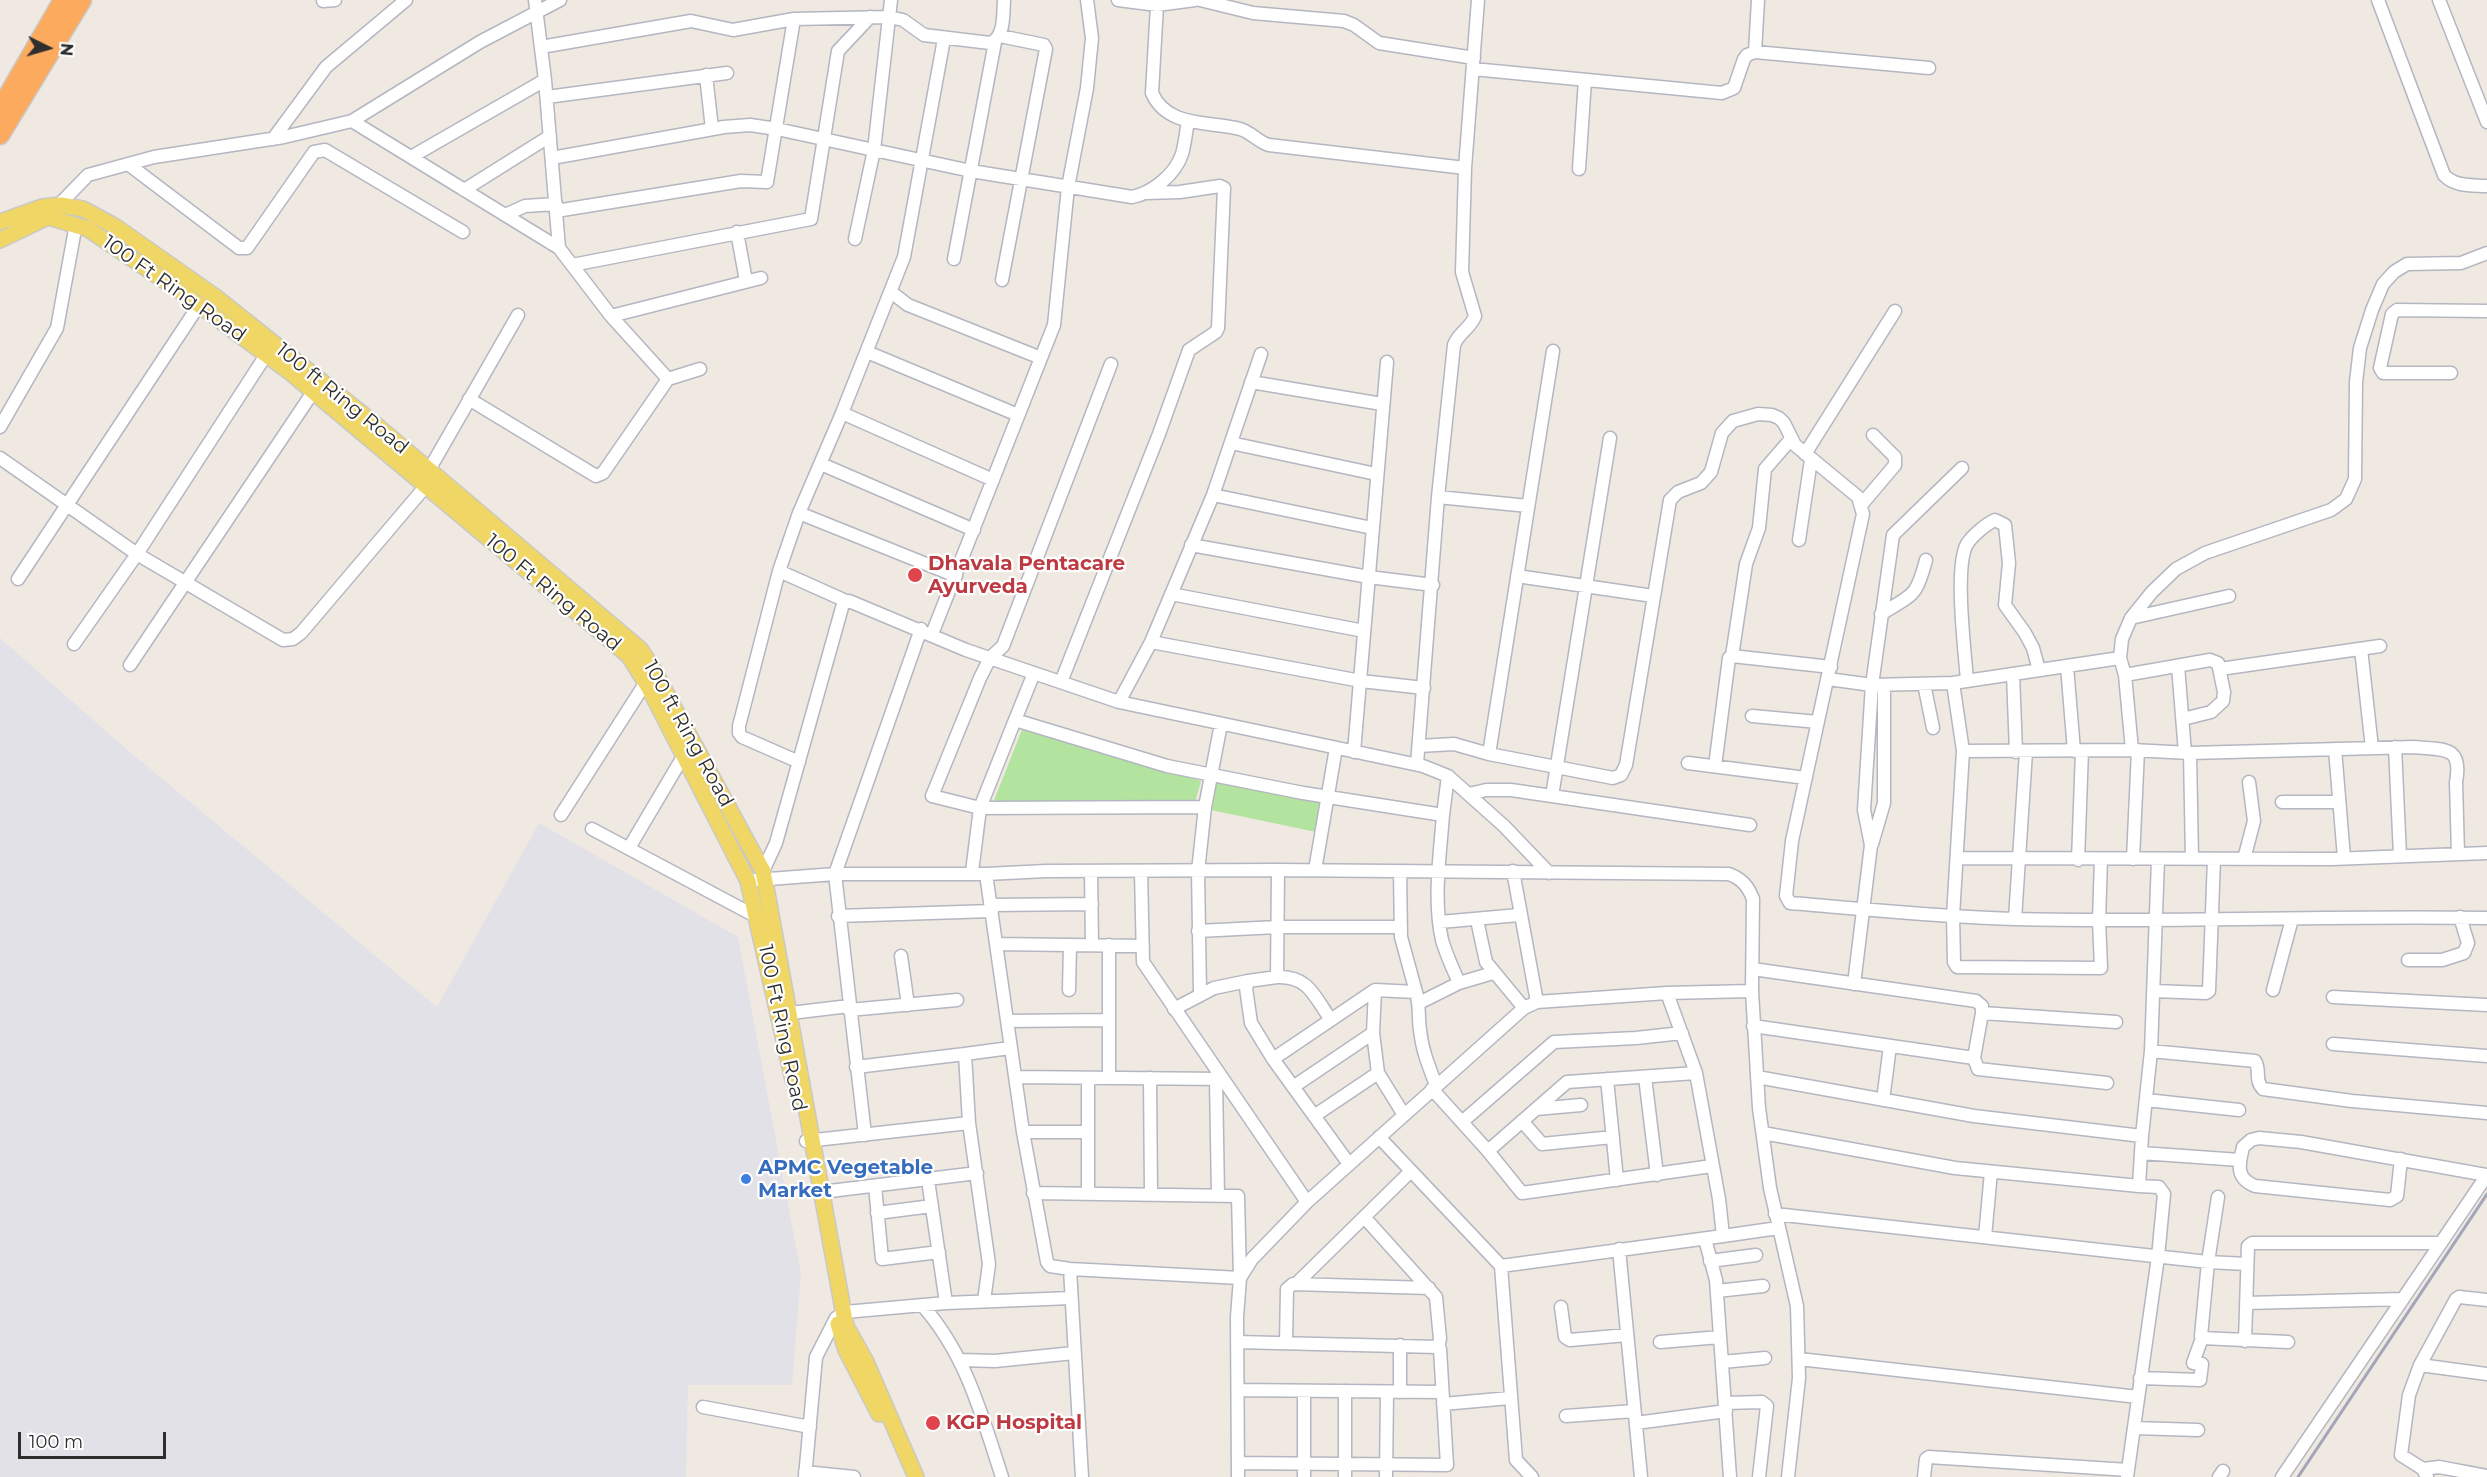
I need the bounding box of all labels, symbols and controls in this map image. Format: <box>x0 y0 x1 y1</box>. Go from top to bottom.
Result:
north arrow <box>18 18 78 78</box>
text: N <box>56 42 76 57</box>
street label: 100 Ft Ring Road <box>98 231 250 347</box>
street label: 100 ft Ring Road <box>271 338 413 460</box>
street label: 100 Ft Ring Road <box>480 529 626 657</box>
place label: Dhavala Pentacare Ayurveda <box>928 552 1125 599</box>
marker: Dhavala Pentacare Ayurveda <box>906 566 924 584</box>
street label: 100 ft Ring Road <box>638 657 738 811</box>
street label: 100 Ft Ring Road <box>753 943 811 1113</box>
place label: APMC Vegetable Market <box>758 1156 933 1203</box>
marker: APMC Vegetable Market <box>739 1172 753 1186</box>
place label: KGP Hospital <box>946 1411 1082 1435</box>
marker: KGP Hospital <box>924 1414 942 1432</box>
scale bar <box>21 1420 170 1458</box>
text: 100 m <box>29 1431 83 1453</box>

